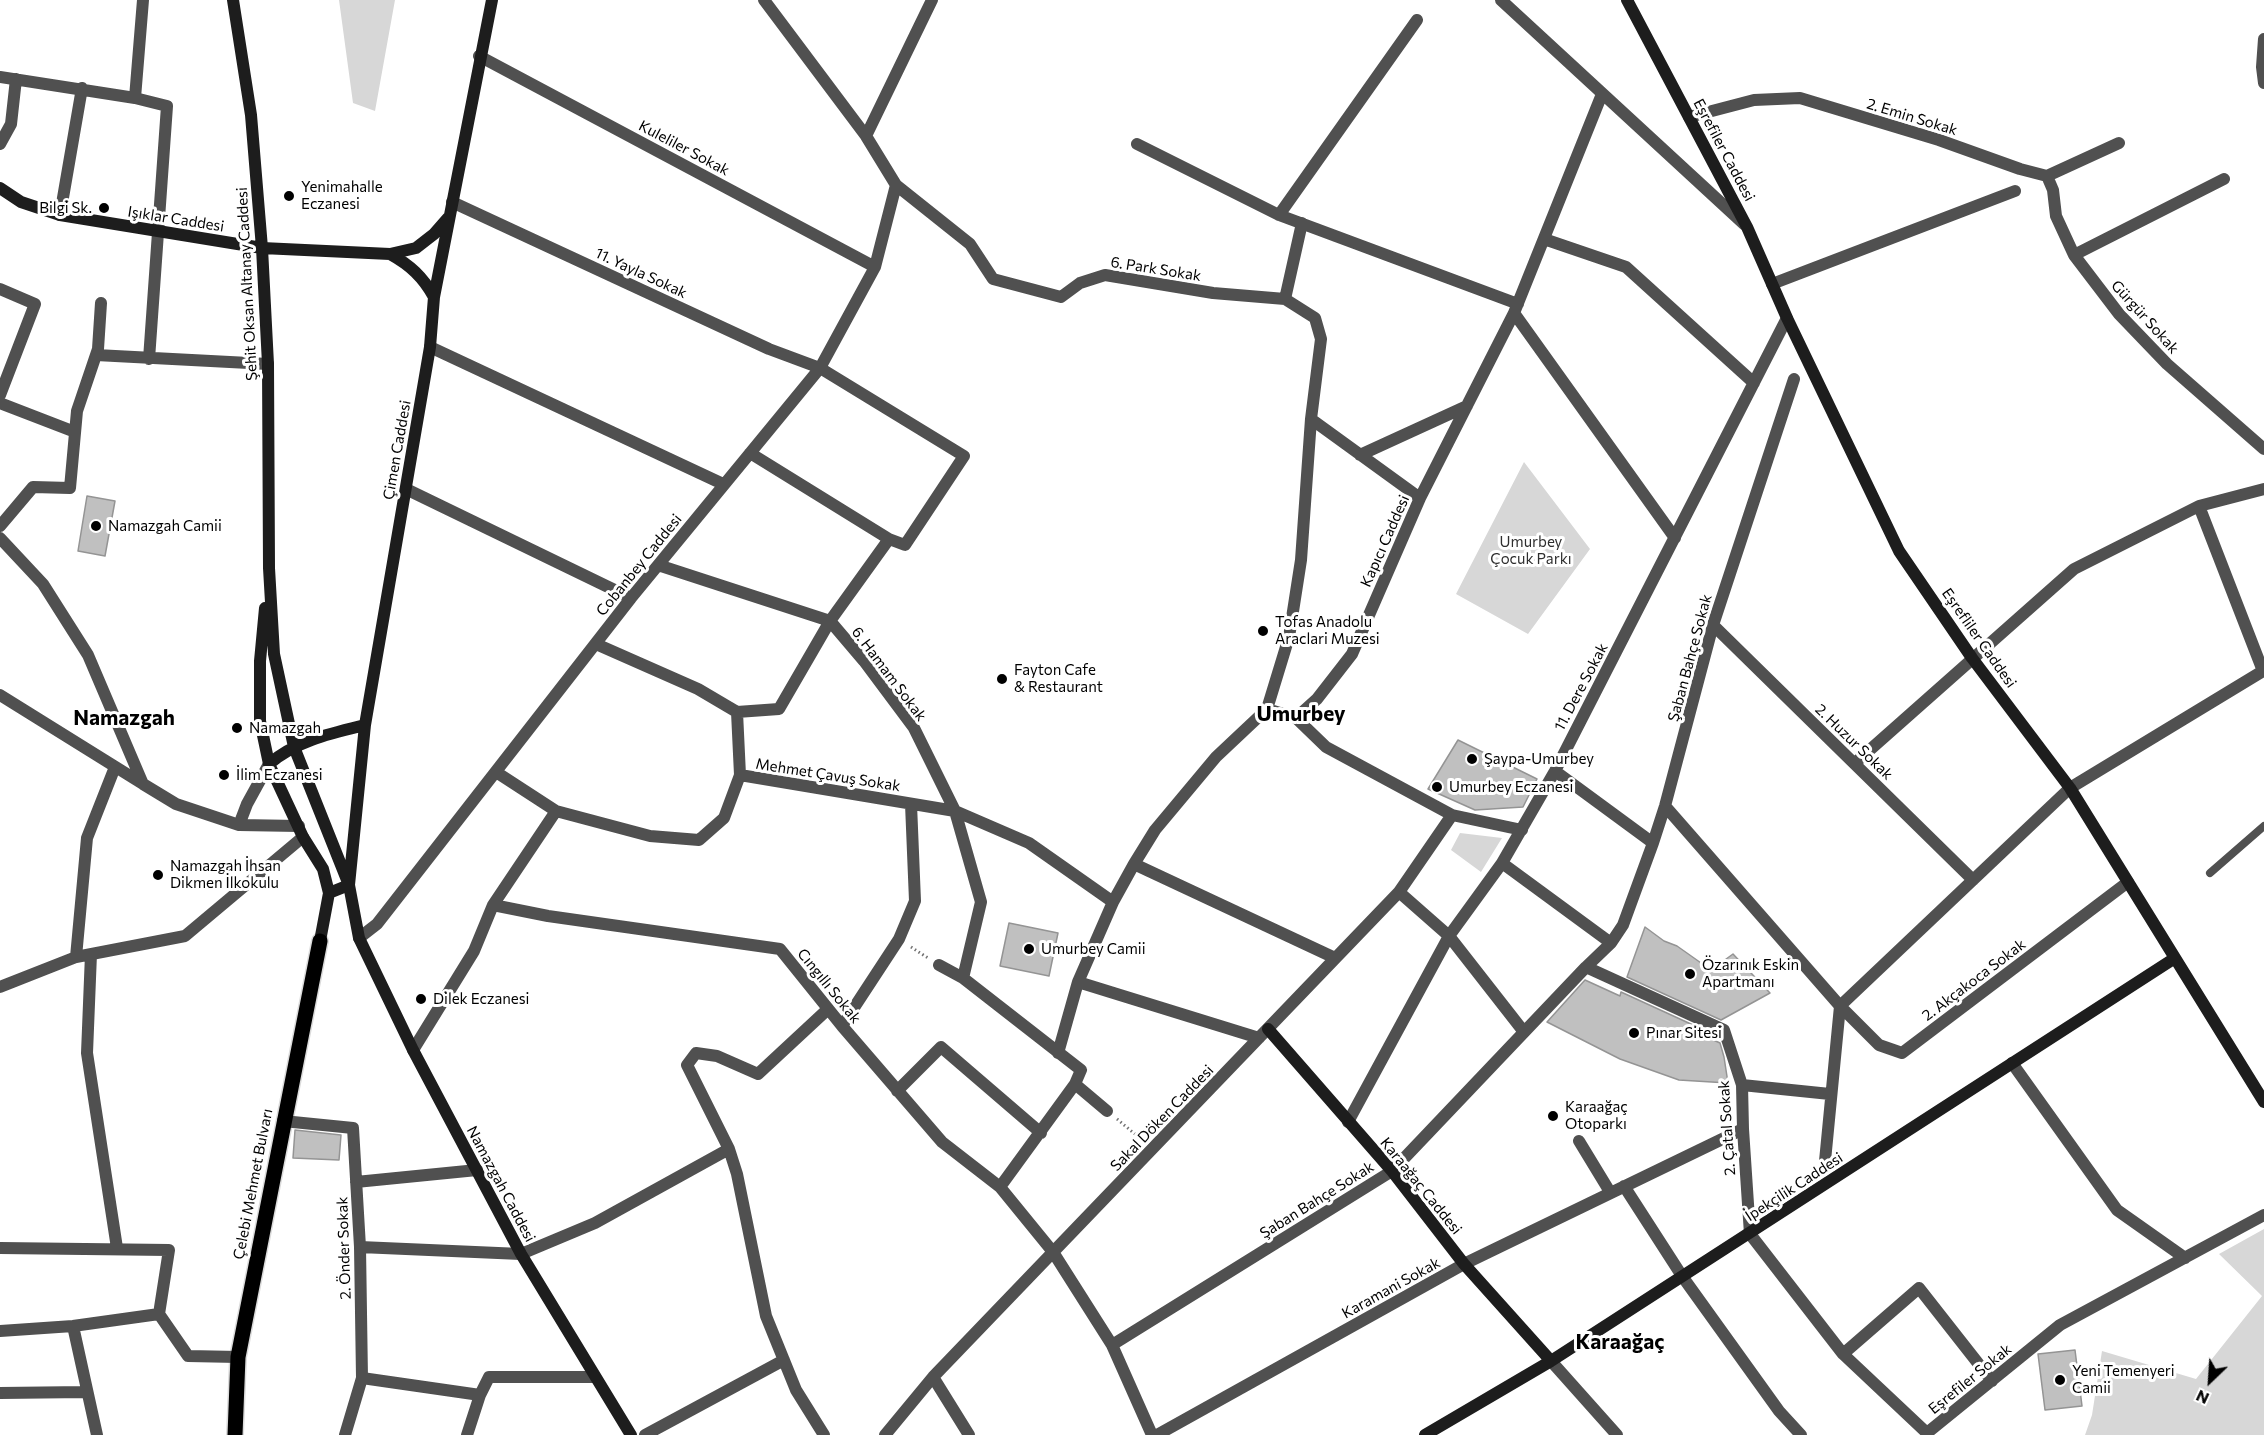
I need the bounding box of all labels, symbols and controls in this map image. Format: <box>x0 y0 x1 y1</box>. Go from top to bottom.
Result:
street label: 2. Emin Sokak <box>1864 95 1960 139</box>
street label: Eşrefiler Caddesi <box>1689 96 1759 204</box>
street label: Kuleliler Sokak <box>636 117 732 179</box>
place label: Yenimahalle Eczanesi <box>301 178 383 213</box>
street label: Şehit Oksan Altanay Caddesi <box>233 187 261 381</box>
marker: Yenimahalle Eczanesi <box>282 189 296 203</box>
place label: Bilgi Sk. <box>39 199 92 217</box>
marker: Bilgi Sk. <box>97 201 111 215</box>
street label: Işıklar Caddesi <box>126 202 226 236</box>
street label: 11. Yayla Sokak <box>592 244 690 302</box>
street label: 6. Park Sokak <box>1109 253 1203 285</box>
street label: Gürgür Sokak <box>2107 277 2183 357</box>
street label: Çimen Caddesi <box>379 399 415 501</box>
street label: Kapıcı Caddesi <box>1357 492 1413 590</box>
street label: Cobanbey Caddesi <box>592 510 686 620</box>
place label: Namazgah Camii <box>108 517 222 535</box>
marker: Namazgah Camii <box>89 519 103 533</box>
park label: Umurbey Çocuk Parkı <box>1490 533 1572 568</box>
street label: Eşrefliler Caddesi <box>1938 585 2020 691</box>
street label: Şaban Bahçe Sokak <box>1664 592 1716 724</box>
place label: Tofas Anadolu Araclari Muzesi <box>1275 613 1380 648</box>
street label: 6. Hamam Sokak <box>848 623 930 725</box>
marker: Tofas Anadolu Araclari Muzesi <box>1256 624 1270 638</box>
street label: 11. Dere Sokak <box>1550 640 1612 734</box>
place label: Fayton Cafe & Restaurant <box>1014 661 1103 696</box>
marker: Fayton Cafe & Restaurant <box>995 672 1009 686</box>
street label: 2. Huzur Sokak <box>1811 700 1897 784</box>
district label: Umurbey <box>1257 701 1345 727</box>
district label: Namazgah <box>73 705 175 731</box>
place label: Namazgah <box>249 719 321 737</box>
marker: Namazgah <box>230 721 244 735</box>
place label: Şaypa-Umurbey <box>1484 750 1594 768</box>
marker: Şaypa-Umurbey <box>1465 752 1479 766</box>
street label: Mehmet Çavuş Sokak <box>754 755 902 795</box>
place label: İlim Eczanesi <box>236 766 323 784</box>
marker: İlim Eczanesi <box>217 768 231 782</box>
place label: Umurbey Eczanesi <box>1449 778 1573 796</box>
marker: Umurbey Eczanesi <box>1430 780 1444 794</box>
place label: Namazgah İhsan Dikmen İlkokulu <box>170 857 281 892</box>
marker: Namazgah İhsan Dikmen İlkokulu <box>151 868 165 882</box>
street label: 2. Akçakoca Sokak <box>1919 935 2029 1025</box>
place label: Umurbey Camii <box>1041 940 1146 958</box>
marker: Umurbey Camii <box>1022 942 1036 956</box>
street label: Cıngıllı Sokak <box>793 945 865 1027</box>
place label: Özarınık Eskin Apartmanı <box>1702 956 1799 991</box>
marker: Özarınık Eskin Apartmanı <box>1683 967 1697 981</box>
place label: Dilek Eczanesi <box>433 990 529 1008</box>
marker: Dilek Eczanesi <box>414 992 428 1006</box>
place label: Pınar Sitesi <box>1646 1024 1722 1042</box>
marker: Pınar Sitesi <box>1627 1026 1641 1040</box>
street label: Sakal Döken Caddesi <box>1107 1061 1217 1175</box>
street label: 2. Çatal Sokak <box>1715 1080 1739 1176</box>
place label: Karaağaç Otoparkı <box>1565 1098 1628 1133</box>
street label: Çelebi Mehmet Bulvarı <box>230 1107 276 1261</box>
marker: Karaağaç Otoparkı <box>1546 1109 1560 1123</box>
street label: Namazgah Caddesi <box>463 1123 539 1245</box>
street label: Karaağaç Caddesi <box>1376 1134 1466 1238</box>
street label: İpekçilik Caddesi <box>1742 1149 1846 1225</box>
street label: Şaban Bahçe Sokak <box>1257 1158 1377 1242</box>
street label: 2. Önder Sokak <box>333 1196 355 1300</box>
street label: Karamani Sokak <box>1339 1254 1443 1322</box>
district label: Karaağaç <box>1575 1329 1665 1355</box>
street label: Eşrefiler Sokak <box>1925 1340 2015 1418</box>
north arrow <box>2180 1351 2240 1411</box>
place label: Yeni Temenyeri Camii <box>2072 1362 2175 1397</box>
marker: Yeni Temenyeri Camii <box>2053 1373 2067 1387</box>
text: N <box>2193 1387 2212 1409</box>

